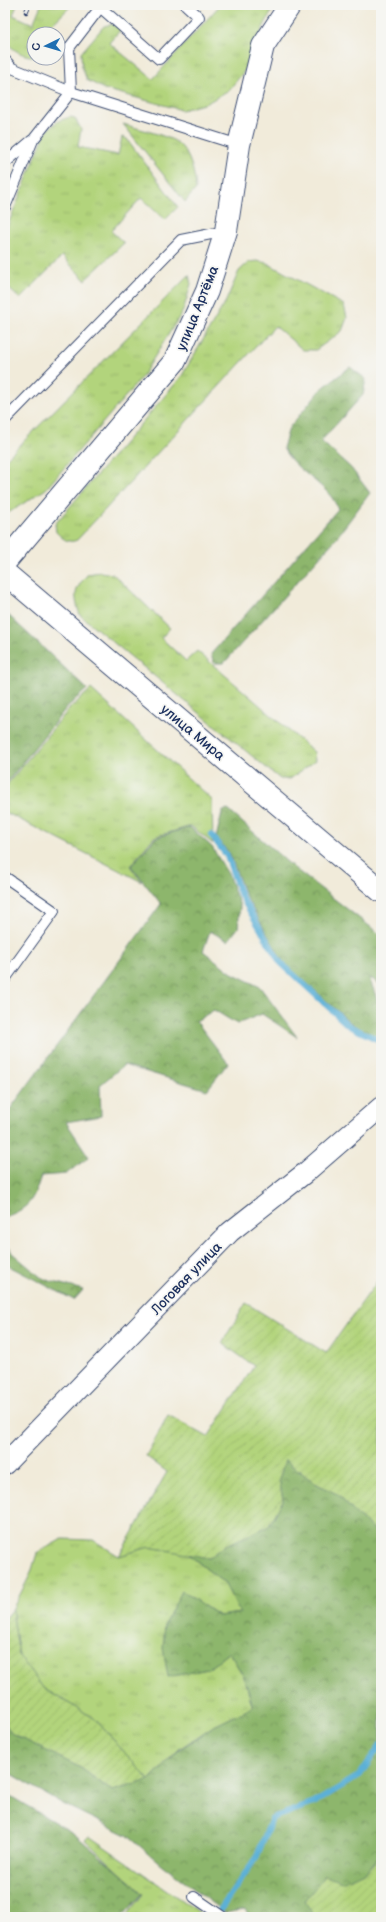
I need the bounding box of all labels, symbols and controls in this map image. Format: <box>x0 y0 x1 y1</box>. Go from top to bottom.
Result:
north arrow <box>26 26 66 66</box>
text: С <box>30 42 43 51</box>
street label: улица Артёма <box>173 263 222 353</box>
street label: улица Мира <box>157 701 229 764</box>
street label: Логовая улица <box>147 1238 226 1319</box>

